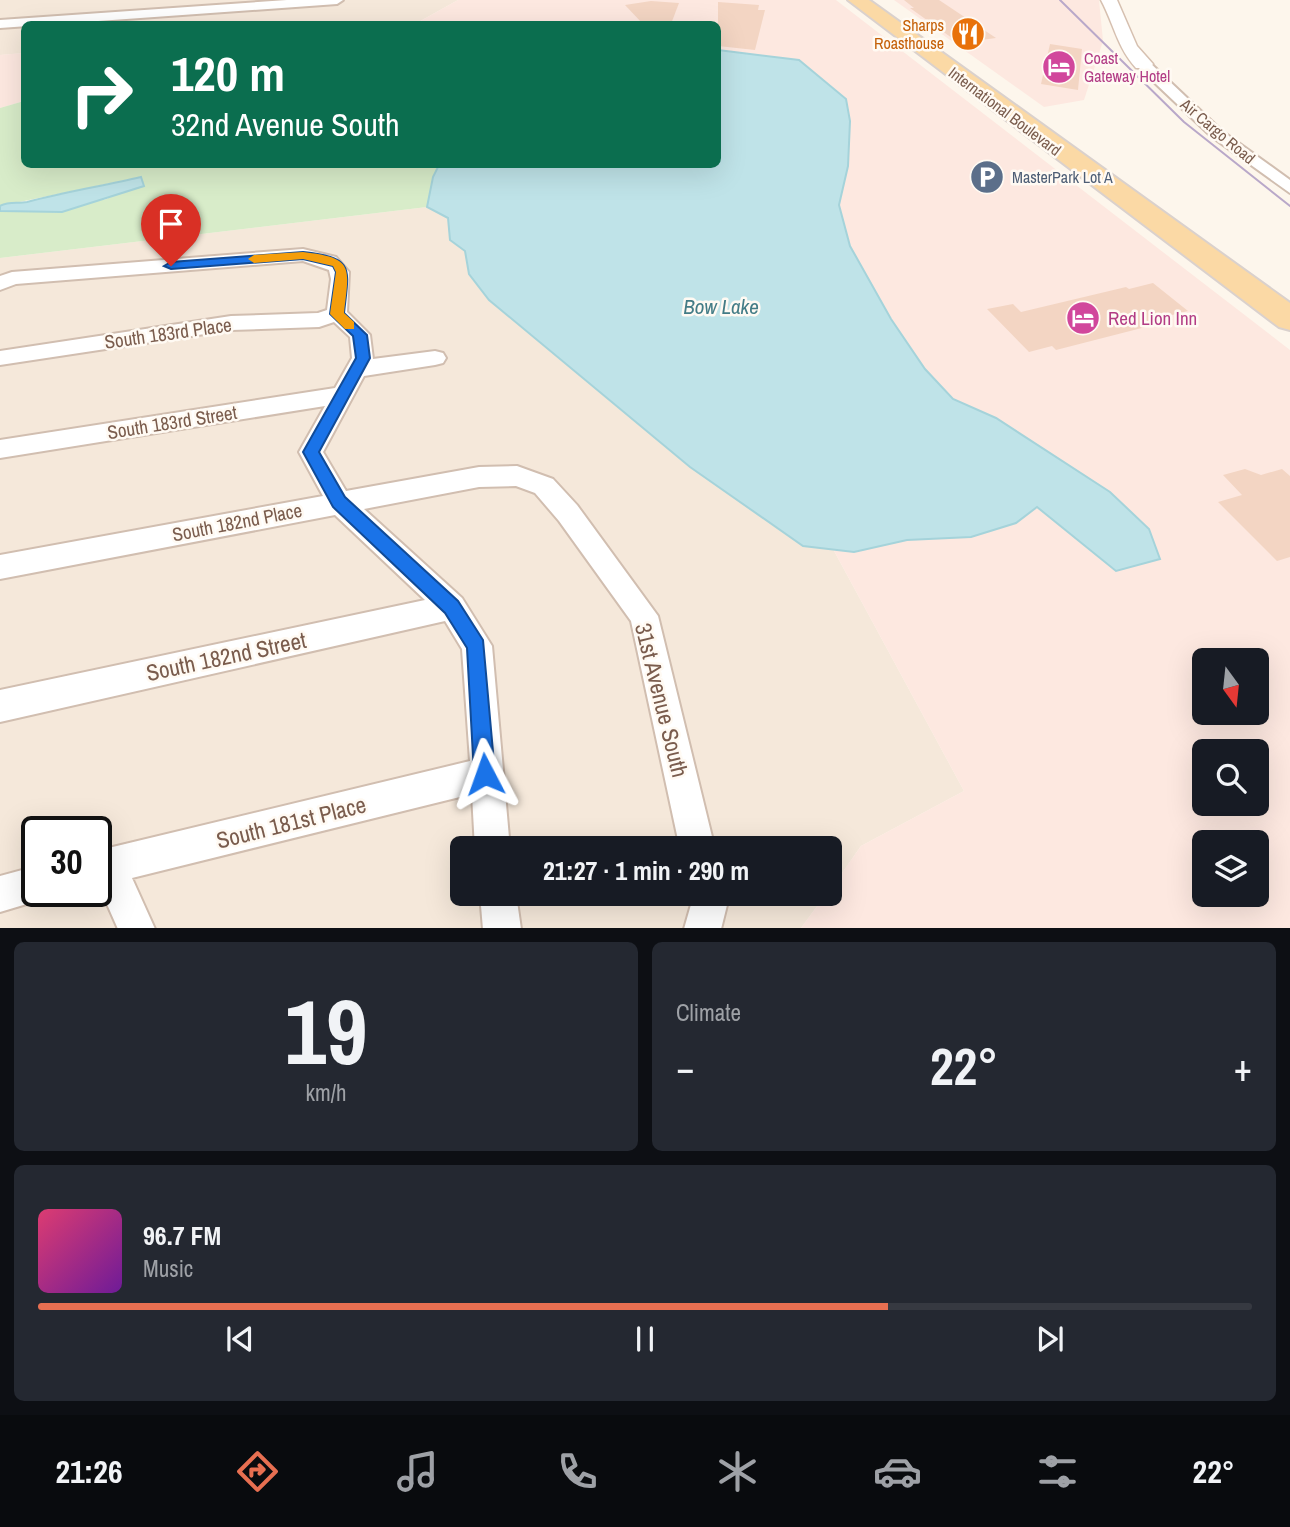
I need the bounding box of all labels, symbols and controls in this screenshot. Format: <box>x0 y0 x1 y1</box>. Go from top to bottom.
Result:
place label: Sharps Roasthouse <box>874 14 944 54</box>
restaurant icon: Sharps Roasthouse <box>949 15 987 53</box>
text: 120 m <box>171 40 285 106</box>
place label: Coast Gateway Hotel <box>1084 47 1170 87</box>
hotel icon: Coast Gateway Hotel <box>1040 48 1078 86</box>
icon: right <box>56 49 147 140</box>
street label: International Boulevard <box>944 61 1066 161</box>
street label: Air Cargo Road <box>1175 93 1260 169</box>
text: 32nd Avenue South <box>171 103 400 146</box>
parking icon: MasterPark Lot A <box>968 158 1006 196</box>
place label: MasterPark Lot A <box>1012 166 1113 188</box>
pin <box>141 194 201 266</box>
icon: arrive <box>152 205 190 243</box>
water label: Bow Lake <box>683 292 759 321</box>
hotel icon: Red Lion Inn <box>1064 299 1102 337</box>
place label: Red Lion Inn <box>1108 305 1197 331</box>
street label: South 183rd Place <box>103 311 233 355</box>
street label: South 183rd Street <box>105 399 239 445</box>
street label: South 182nd Place <box>170 497 304 547</box>
street label: 31st Avenue South <box>628 620 696 780</box>
street label: South 182nd Street <box>143 624 309 688</box>
north arrow <box>1192 648 1269 724</box>
map controls <box>1192 648 1269 907</box>
position arrow <box>448 737 522 811</box>
button: search <box>1192 739 1269 816</box>
street label: South 181st Place <box>213 788 369 856</box>
speed limit sign: 30 <box>21 816 112 907</box>
button: layers <box>1192 830 1269 907</box>
text: 21:27 · 1 min · 290 m <box>543 853 749 888</box>
text: 19 <box>285 970 368 1092</box>
text: Climate <box>676 997 741 1028</box>
text: 22° <box>930 1031 998 1101</box>
text: − <box>676 1042 694 1093</box>
text: + <box>1234 1042 1252 1093</box>
text: km/h <box>306 1077 346 1108</box>
text: 96.7 FM <box>143 1218 221 1253</box>
text: Music <box>143 1253 193 1284</box>
icon: previous <box>221 1320 259 1358</box>
icon: pause <box>626 1320 664 1358</box>
icon: next <box>1031 1320 1069 1358</box>
icon: directions <box>233 1447 282 1496</box>
icon: music <box>393 1447 442 1496</box>
icon: phone <box>553 1447 602 1496</box>
icon: climate <box>713 1447 762 1496</box>
icon: car <box>873 1447 922 1496</box>
icon: filters <box>1033 1447 1082 1496</box>
text: 21:26 <box>55 1450 123 1493</box>
text: 22° <box>1193 1450 1235 1493</box>

